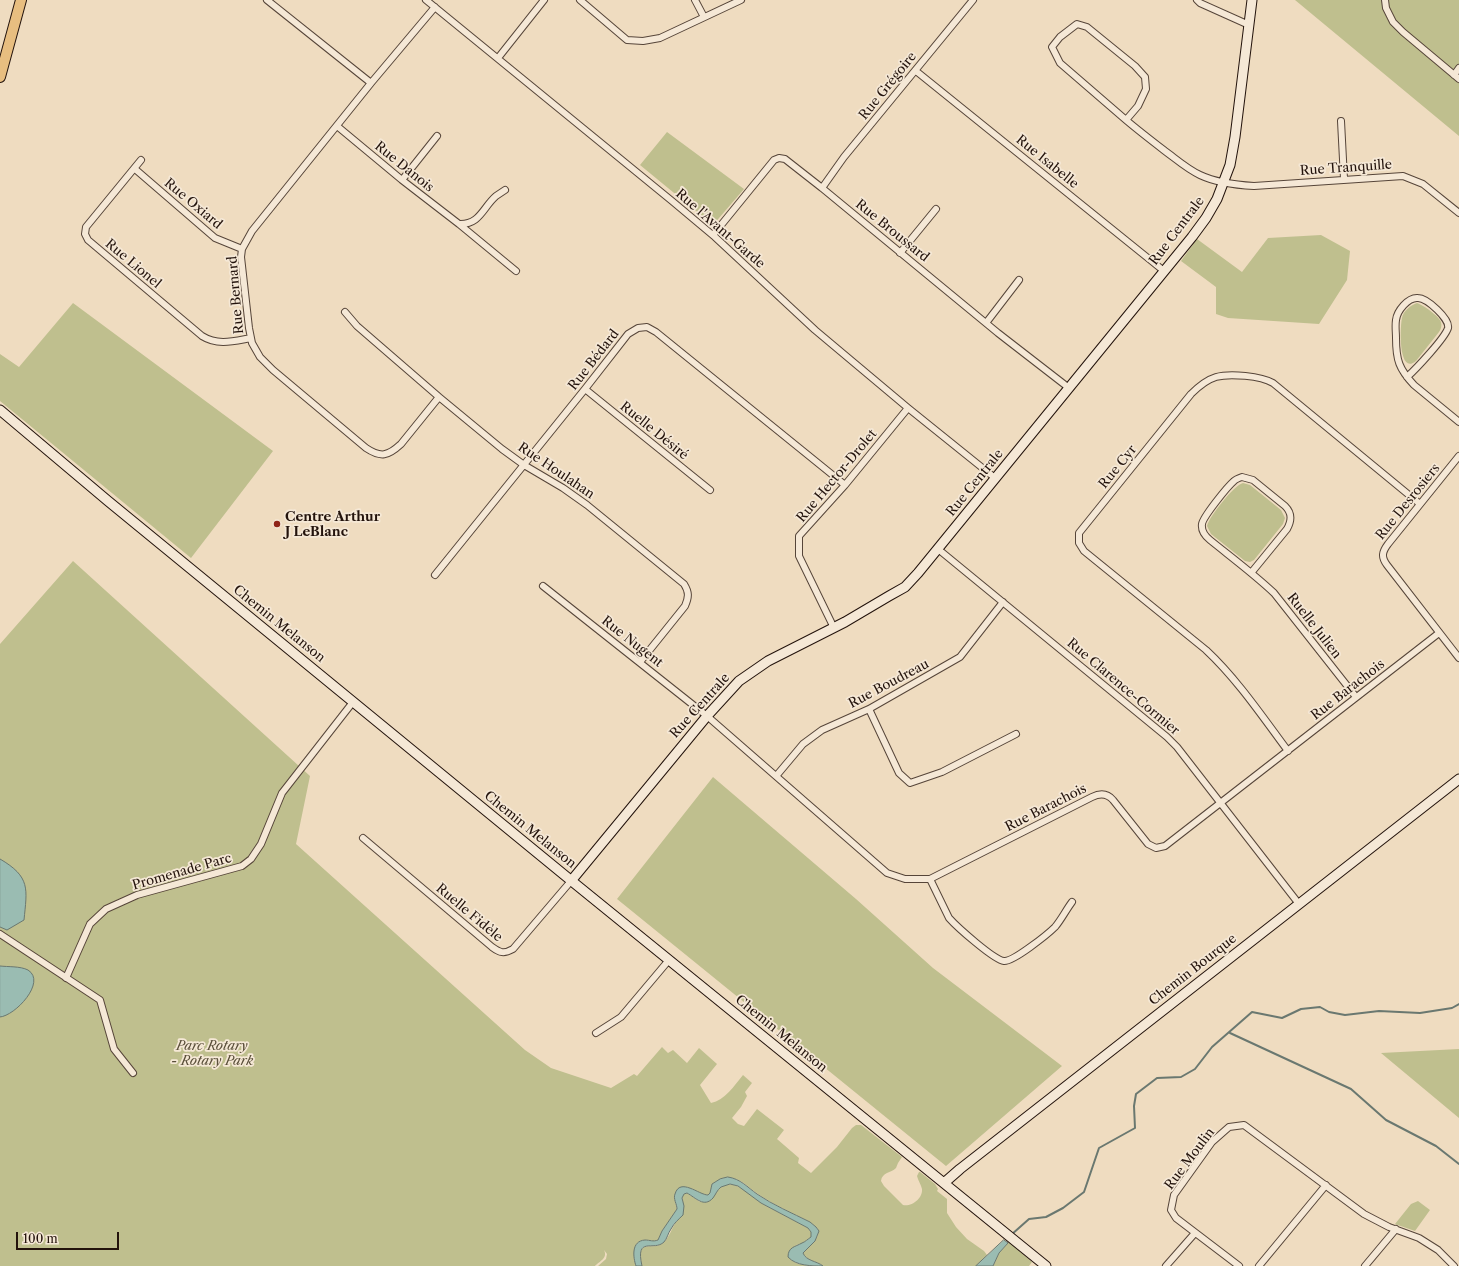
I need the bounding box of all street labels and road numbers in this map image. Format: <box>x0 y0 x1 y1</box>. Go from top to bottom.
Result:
street label: Rue Grégoire <box>856 49 920 123</box>
street label: Rue Isabelle <box>1013 132 1081 192</box>
street label: Rue Danois <box>371 138 437 196</box>
street label: Rue Tranquille <box>1299 157 1393 179</box>
street label: Rue Oxiard <box>161 175 225 233</box>
street label: Rue l'Avant-Garde <box>672 186 768 272</box>
street label: Rue Centrale <box>1146 194 1208 268</box>
street label: Rue Broussard <box>852 197 932 265</box>
street label: Rue Lionel <box>102 236 164 292</box>
street label: Rue Bernard <box>225 255 247 335</box>
street label: Rue Bédard <box>566 327 622 393</box>
street label: Ruelle Désiré <box>617 399 691 463</box>
street label: Rue Hector-Drolet <box>794 427 880 525</box>
street label: Rue Houlahan <box>515 440 597 502</box>
street label: Rue Cyr <box>1096 442 1140 492</box>
street label: Rue Centrale <box>943 446 1007 520</box>
street label: Rue Desrosiers <box>1373 461 1443 543</box>
street label: Chemin Melanson <box>230 582 328 666</box>
street label: Ruelle Julien <box>1284 590 1344 662</box>
street label: Rue Nugent <box>598 613 666 671</box>
street label: Rue Clarence-Cormier <box>1064 635 1182 739</box>
street label: Rue Boudreau <box>846 656 932 712</box>
street label: Rue Barachois <box>1308 656 1388 724</box>
street label: Rue Centrale <box>667 670 733 742</box>
street label: Rue Barachois <box>1003 781 1089 835</box>
street label: Chemin Melanson <box>481 788 579 872</box>
street label: Promenade Parc <box>131 850 233 894</box>
street label: Ruelle Fidèle <box>433 881 505 945</box>
street label: Chemin Bourque <box>1146 931 1240 1009</box>
street label: Chemin Melanson <box>732 992 830 1076</box>
street label: Rue Moulin <box>1162 1125 1218 1193</box>

